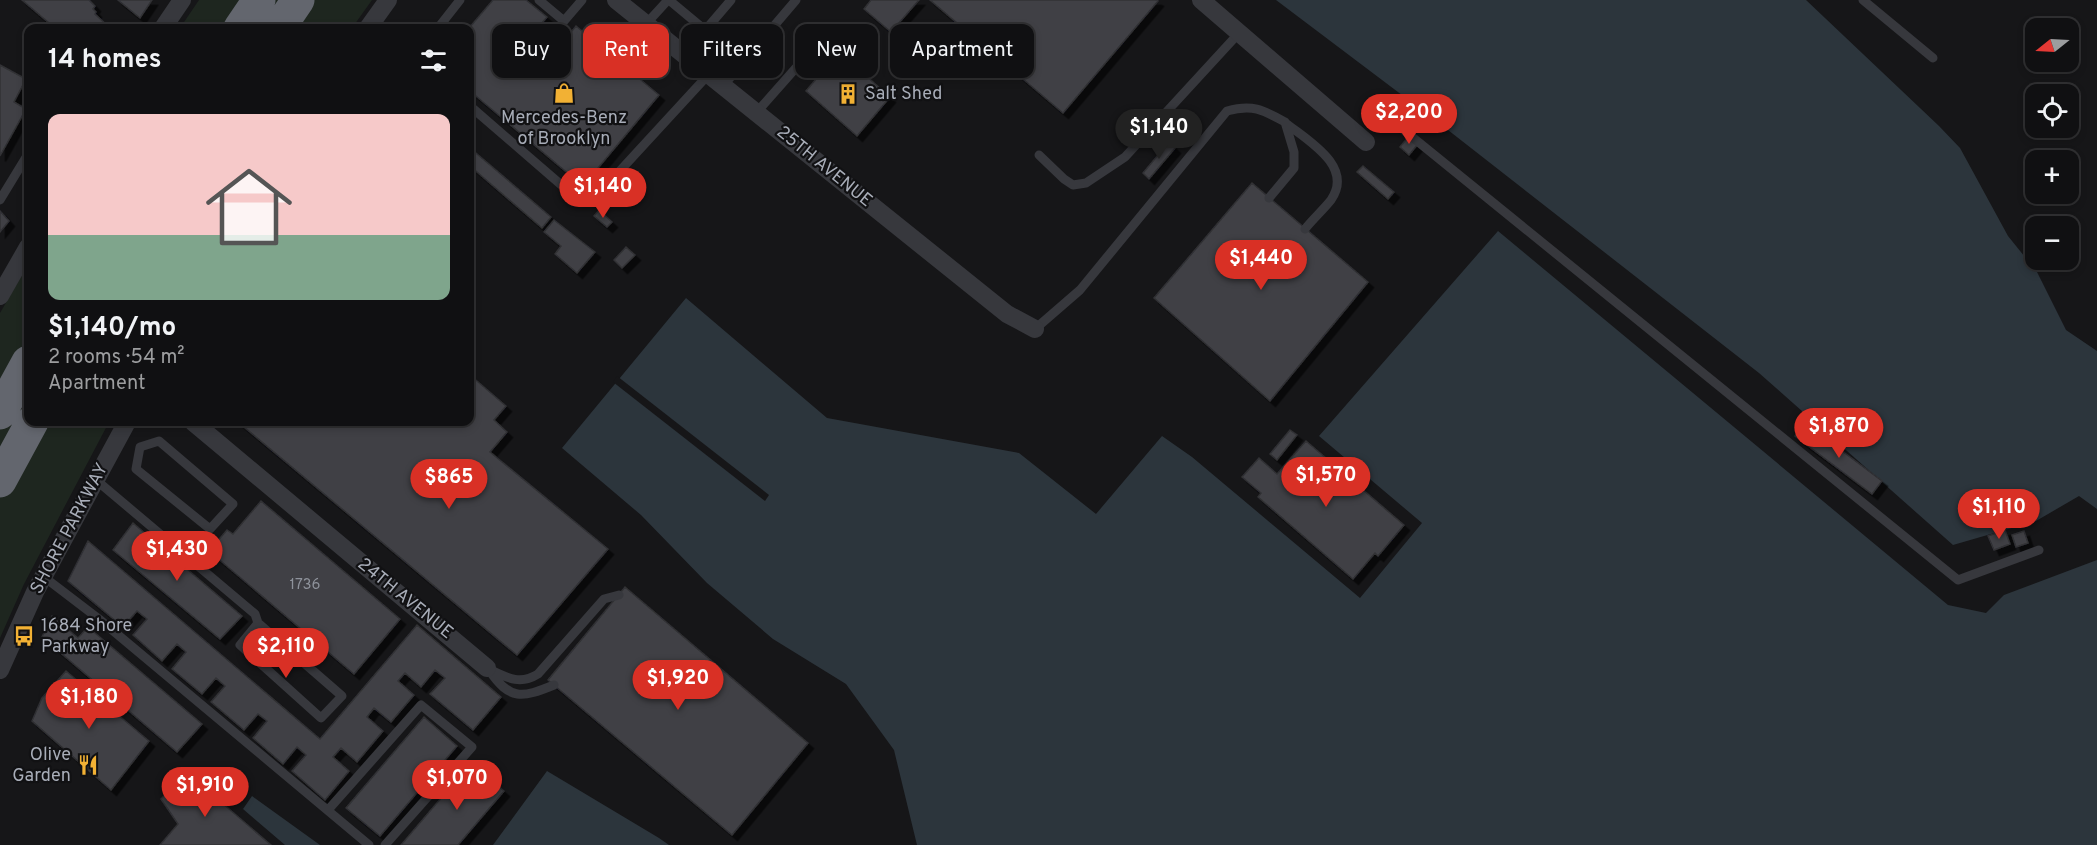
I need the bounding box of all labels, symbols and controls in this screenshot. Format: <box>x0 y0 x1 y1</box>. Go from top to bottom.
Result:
north arrow <box>2025 18 2079 72</box>
map controls <box>2025 18 2079 270</box>
chip: Buy <box>492 24 571 78</box>
chip: Rent <box>583 24 669 78</box>
chip: Filters <box>681 24 783 78</box>
chip: New <box>795 24 878 78</box>
chip: Apartment <box>890 24 1034 78</box>
text: 14 homes <box>48 44 162 77</box>
icon: filters <box>417 44 450 77</box>
shop icon: Mercedes-Benz of Brooklyn <box>552 81 576 105</box>
building icon: Salt Shed <box>836 82 860 106</box>
place label: Salt Shed <box>865 83 942 106</box>
button: locate <box>2025 84 2079 138</box>
pin: $2,200 <box>1360 94 1458 145</box>
text: $2,200 <box>1375 100 1443 126</box>
place label: Mercedes-Benz of Brooklyn <box>501 107 627 151</box>
pin: $1,140 <box>1110 109 1208 160</box>
text: $1,140 <box>1129 115 1189 141</box>
street label: 25TH AVENUE <box>771 121 877 213</box>
button: + <box>2025 150 2079 204</box>
icon: home <box>195 153 303 261</box>
pin: $1,140 <box>554 168 652 219</box>
text: $1,140 <box>573 174 633 200</box>
button: − <box>2025 216 2079 270</box>
pin: $1,440 <box>1212 240 1310 291</box>
text: $1,440 <box>1229 246 1293 272</box>
text: $1,140/mo <box>48 312 176 345</box>
text: 2 rooms · 54 m² <box>48 345 185 371</box>
text: Apartment <box>48 371 146 397</box>
pin: $1,870 <box>1790 408 1888 459</box>
text: $1,870 <box>1808 414 1870 440</box>
pin: $1,570 <box>1277 457 1375 508</box>
pin: $865 <box>413 459 485 510</box>
street label: SHORE PARKWAY <box>26 460 114 598</box>
text: $1,570 <box>1295 463 1357 489</box>
text: $865 <box>424 465 474 491</box>
pin: $1,110 <box>1950 489 2048 540</box>
text: $1,110 <box>1972 495 2026 521</box>
pin: $1,430 <box>128 531 226 582</box>
text: $1,430 <box>146 537 208 563</box>
street label: 24TH AVENUE <box>352 553 458 645</box>
house number: 1736 <box>289 576 321 595</box>
place label: 1684 Shore Parkway <box>41 615 132 659</box>
bus stop icon: 1684 Shore Parkway <box>12 624 36 648</box>
pin: $2,110 <box>237 628 335 679</box>
text: $2,110 <box>257 634 315 660</box>
pin: $1,920 <box>629 660 727 711</box>
text: $1,920 <box>647 666 709 692</box>
pin: $1,180 <box>40 679 138 730</box>
text: $1,180 <box>60 685 118 711</box>
place label: Olive Garden <box>12 744 71 788</box>
restaurant icon: Olive Garden <box>76 753 100 777</box>
pin: $1,070 <box>408 760 506 811</box>
text: $1,070 <box>426 766 488 792</box>
pin: $1,910 <box>156 767 254 818</box>
text: $1,910 <box>176 773 234 799</box>

